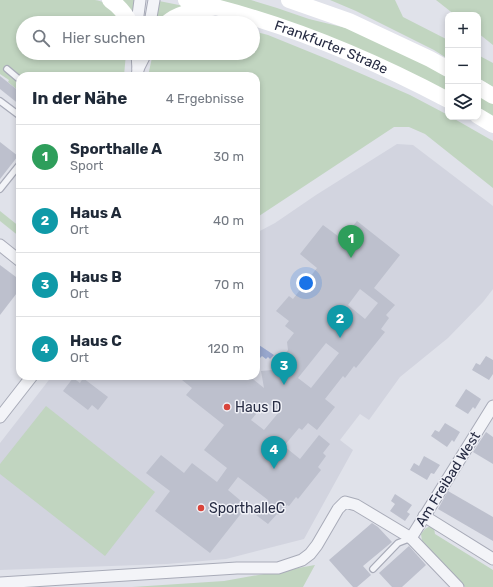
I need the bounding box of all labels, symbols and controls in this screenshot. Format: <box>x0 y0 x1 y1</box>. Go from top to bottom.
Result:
map controls <box>445 12 481 120</box>
button: + <box>445 12 481 48</box>
search box <box>16 16 260 60</box>
street label: Frankfurter Straße <box>272 17 391 77</box>
icon: search <box>30 27 52 49</box>
text: Hier suchen <box>62 29 145 47</box>
button: − <box>445 48 481 84</box>
button: layers <box>445 84 481 120</box>
text: In der Nähe <box>32 88 127 108</box>
text: 4 Ergebnisse <box>166 91 244 106</box>
text: Sporthalle A <box>70 140 162 158</box>
text: 1 <box>42 149 48 164</box>
text: 30 m <box>213 149 244 164</box>
text: Sport <box>70 158 103 173</box>
text: Haus A <box>70 204 122 222</box>
text: 2 <box>41 213 49 228</box>
text: 40 m <box>213 213 244 228</box>
text: Ort <box>70 222 89 237</box>
pin: 1 <box>338 225 364 258</box>
text: Haus B <box>70 268 122 286</box>
your location <box>296 273 316 293</box>
text: 3 <box>41 277 49 292</box>
text: 70 m <box>214 277 244 292</box>
text: Ort <box>70 286 89 301</box>
pin: 2 <box>327 305 353 338</box>
text: Haus C <box>70 332 122 350</box>
text: 4 <box>41 341 49 356</box>
text: 120 m <box>208 341 244 356</box>
text: Ort <box>70 350 89 365</box>
pin: 3 <box>271 352 297 385</box>
place label: Haus D <box>235 399 281 416</box>
marker: Haus D <box>222 402 232 412</box>
street label: Am Freibad West <box>412 428 484 530</box>
pin: 4 <box>261 436 287 469</box>
place label: SporthalleC <box>209 500 285 517</box>
marker: SporthalleC <box>196 503 206 513</box>

